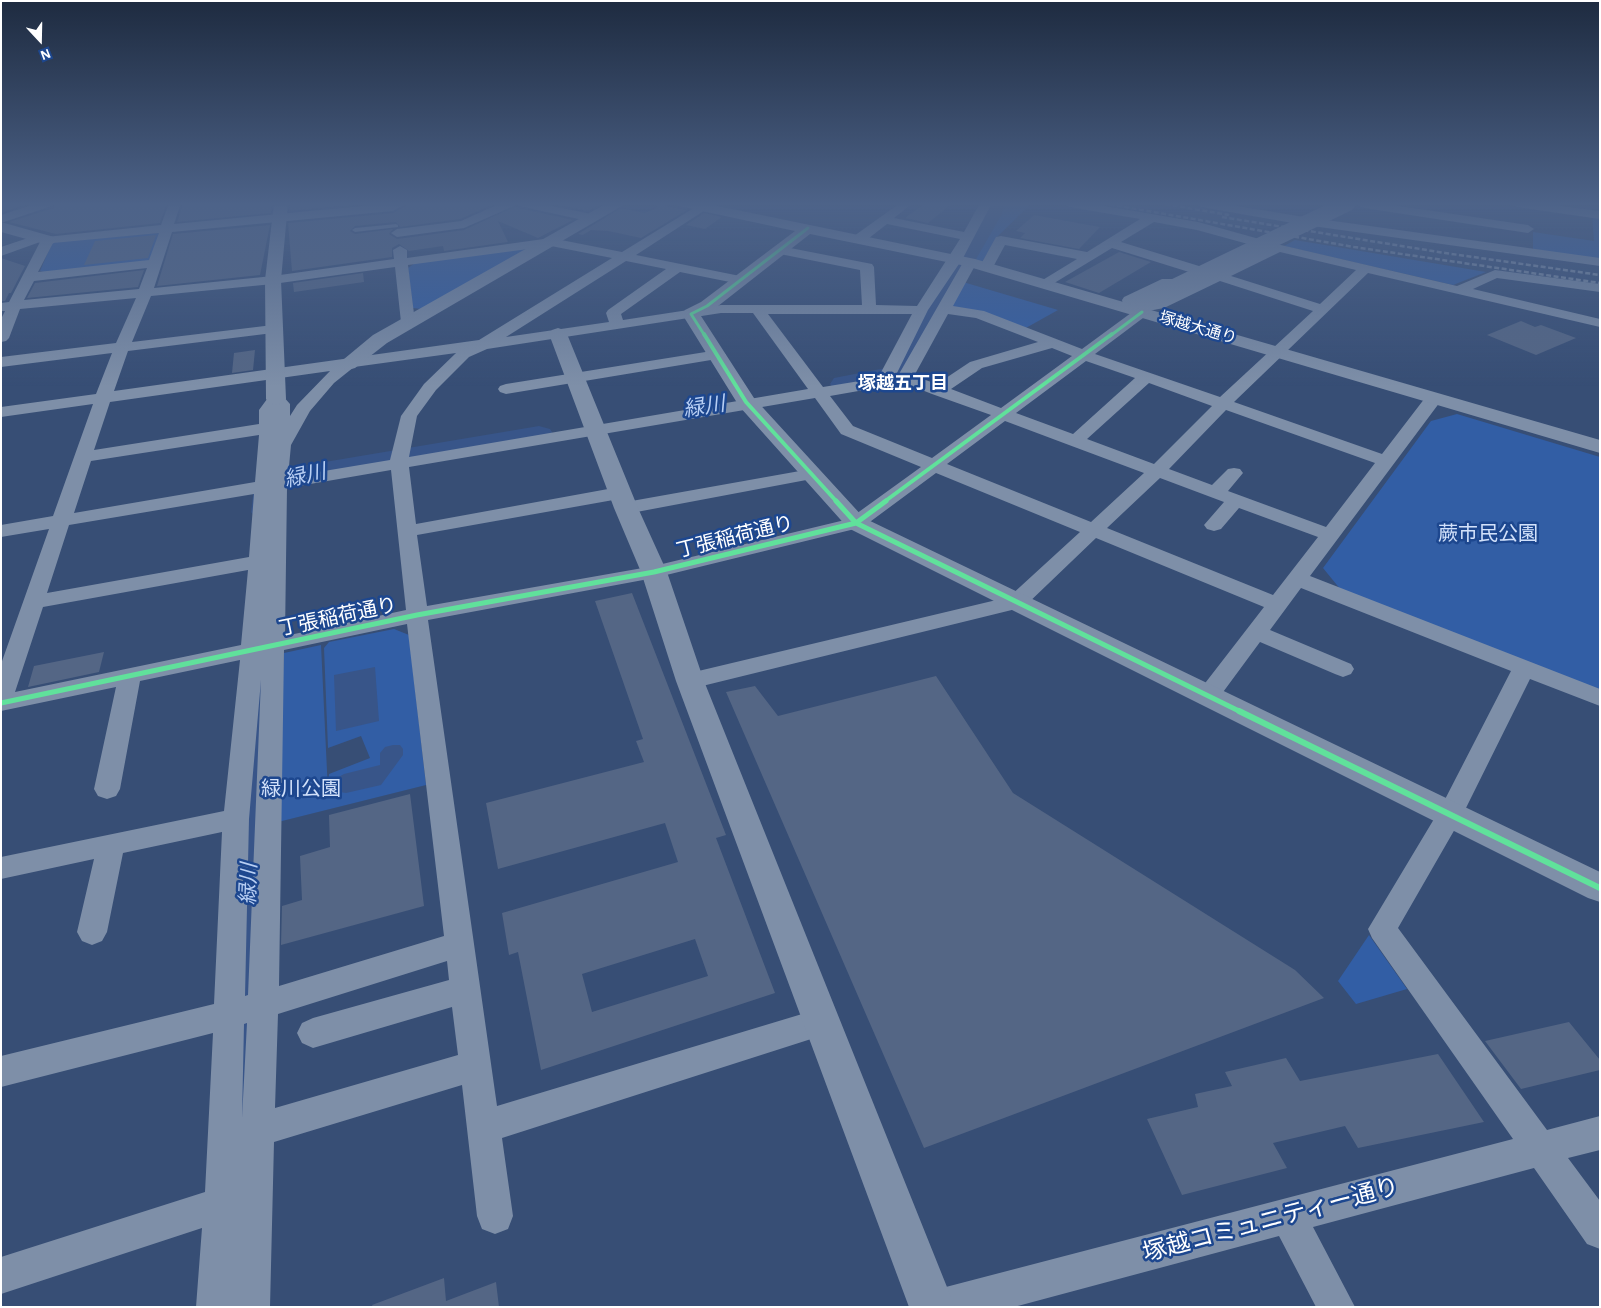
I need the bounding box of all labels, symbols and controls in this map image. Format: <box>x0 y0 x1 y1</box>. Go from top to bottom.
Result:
north arrow <box>15 15 65 65</box>
text: N <box>38 46 52 62</box>
street label: 塚越大通り <box>1157 308 1239 348</box>
district label: 塚越五丁目 <box>858 373 948 395</box>
water label: 緑川 <box>681 391 727 423</box>
water label: 緑川 <box>282 459 328 493</box>
street label: 丁張稲荷通り <box>674 511 796 563</box>
park label: 蕨市民公園 <box>1438 522 1538 546</box>
street label: 丁張稲荷通り <box>277 593 399 641</box>
park label: 緑川公園 <box>261 777 341 801</box>
water label: 緑川 <box>236 863 262 905</box>
street label: 塚越コミュニティー通り <box>1140 1172 1402 1268</box>

